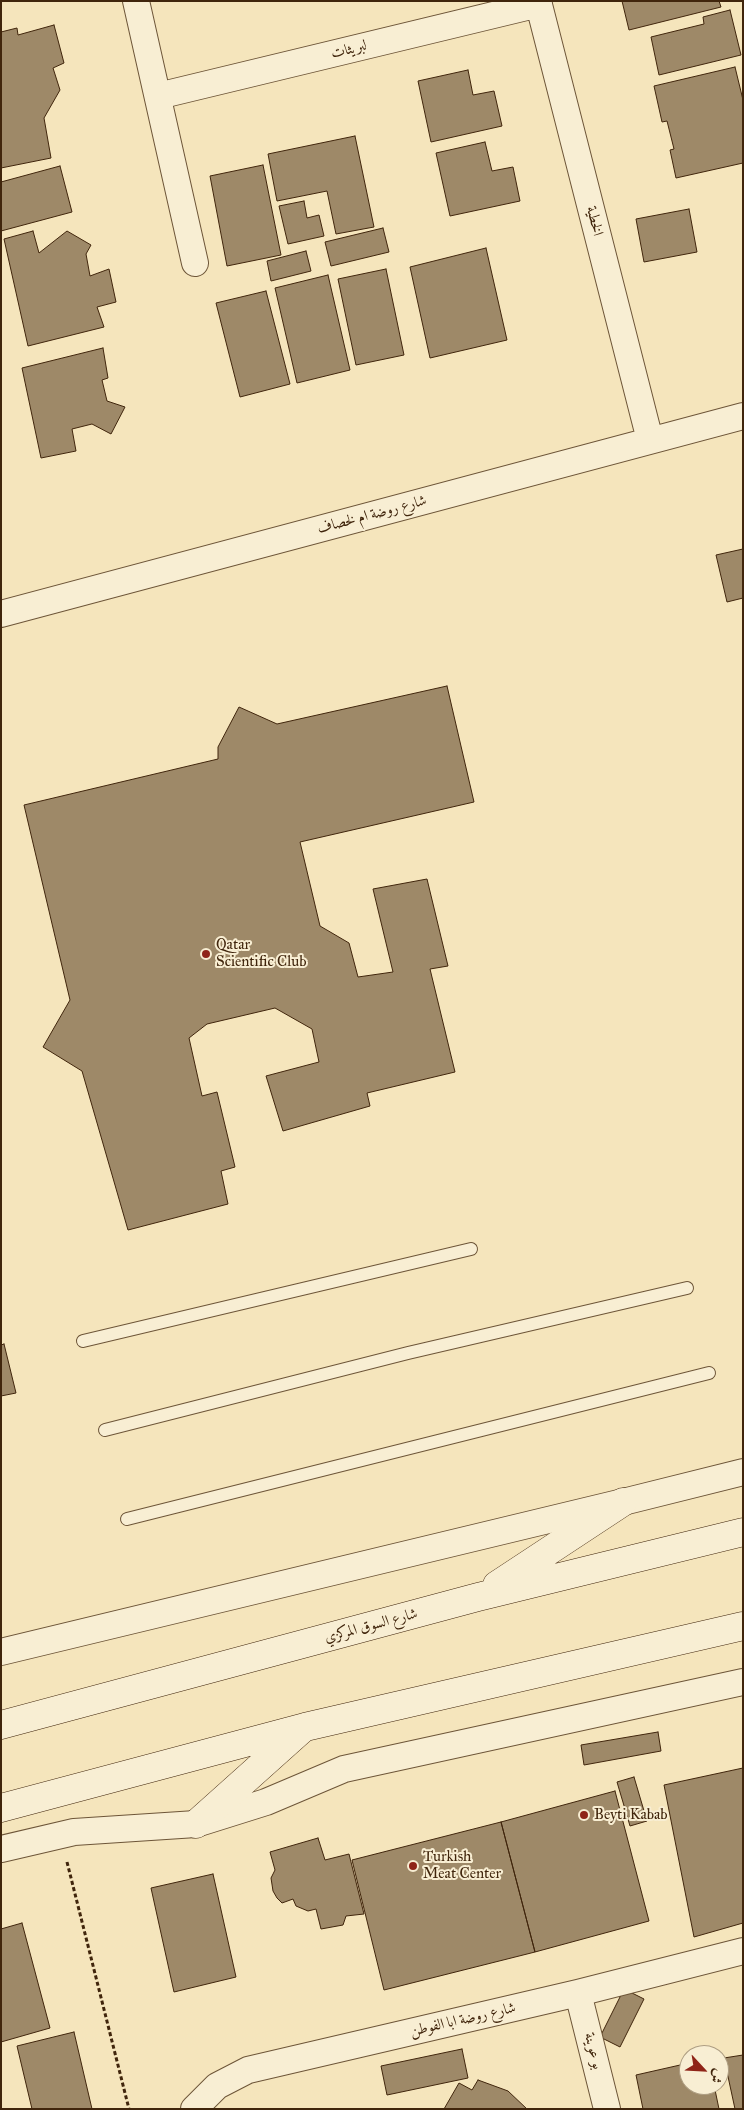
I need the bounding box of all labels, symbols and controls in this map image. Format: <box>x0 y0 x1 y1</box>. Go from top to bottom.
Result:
street label: لبريثات <box>329 37 369 63</box>
street label: الخطية <box>582 204 606 238</box>
street label: شارع روضة ام لخصاف <box>315 492 429 538</box>
place label: Qatar Scientific Club <box>216 936 306 971</box>
marker: Qatar Scientific Club <box>200 948 212 960</box>
street label: شارع السوق المركزي <box>322 1605 420 1647</box>
place label: Beyti Kabab <box>594 1806 668 1824</box>
marker: Beyti Kabab <box>578 1809 590 1821</box>
place label: Turkish Meat Center <box>423 1848 501 1883</box>
marker: Turkish Meat Center <box>407 1860 419 1872</box>
street label: شارع روضة ابا الفوطن <box>408 1999 518 2041</box>
street label: بو عوينة <box>580 2031 606 2071</box>
north arrow <box>679 2045 729 2095</box>
text: ش <box>707 2066 728 2086</box>

